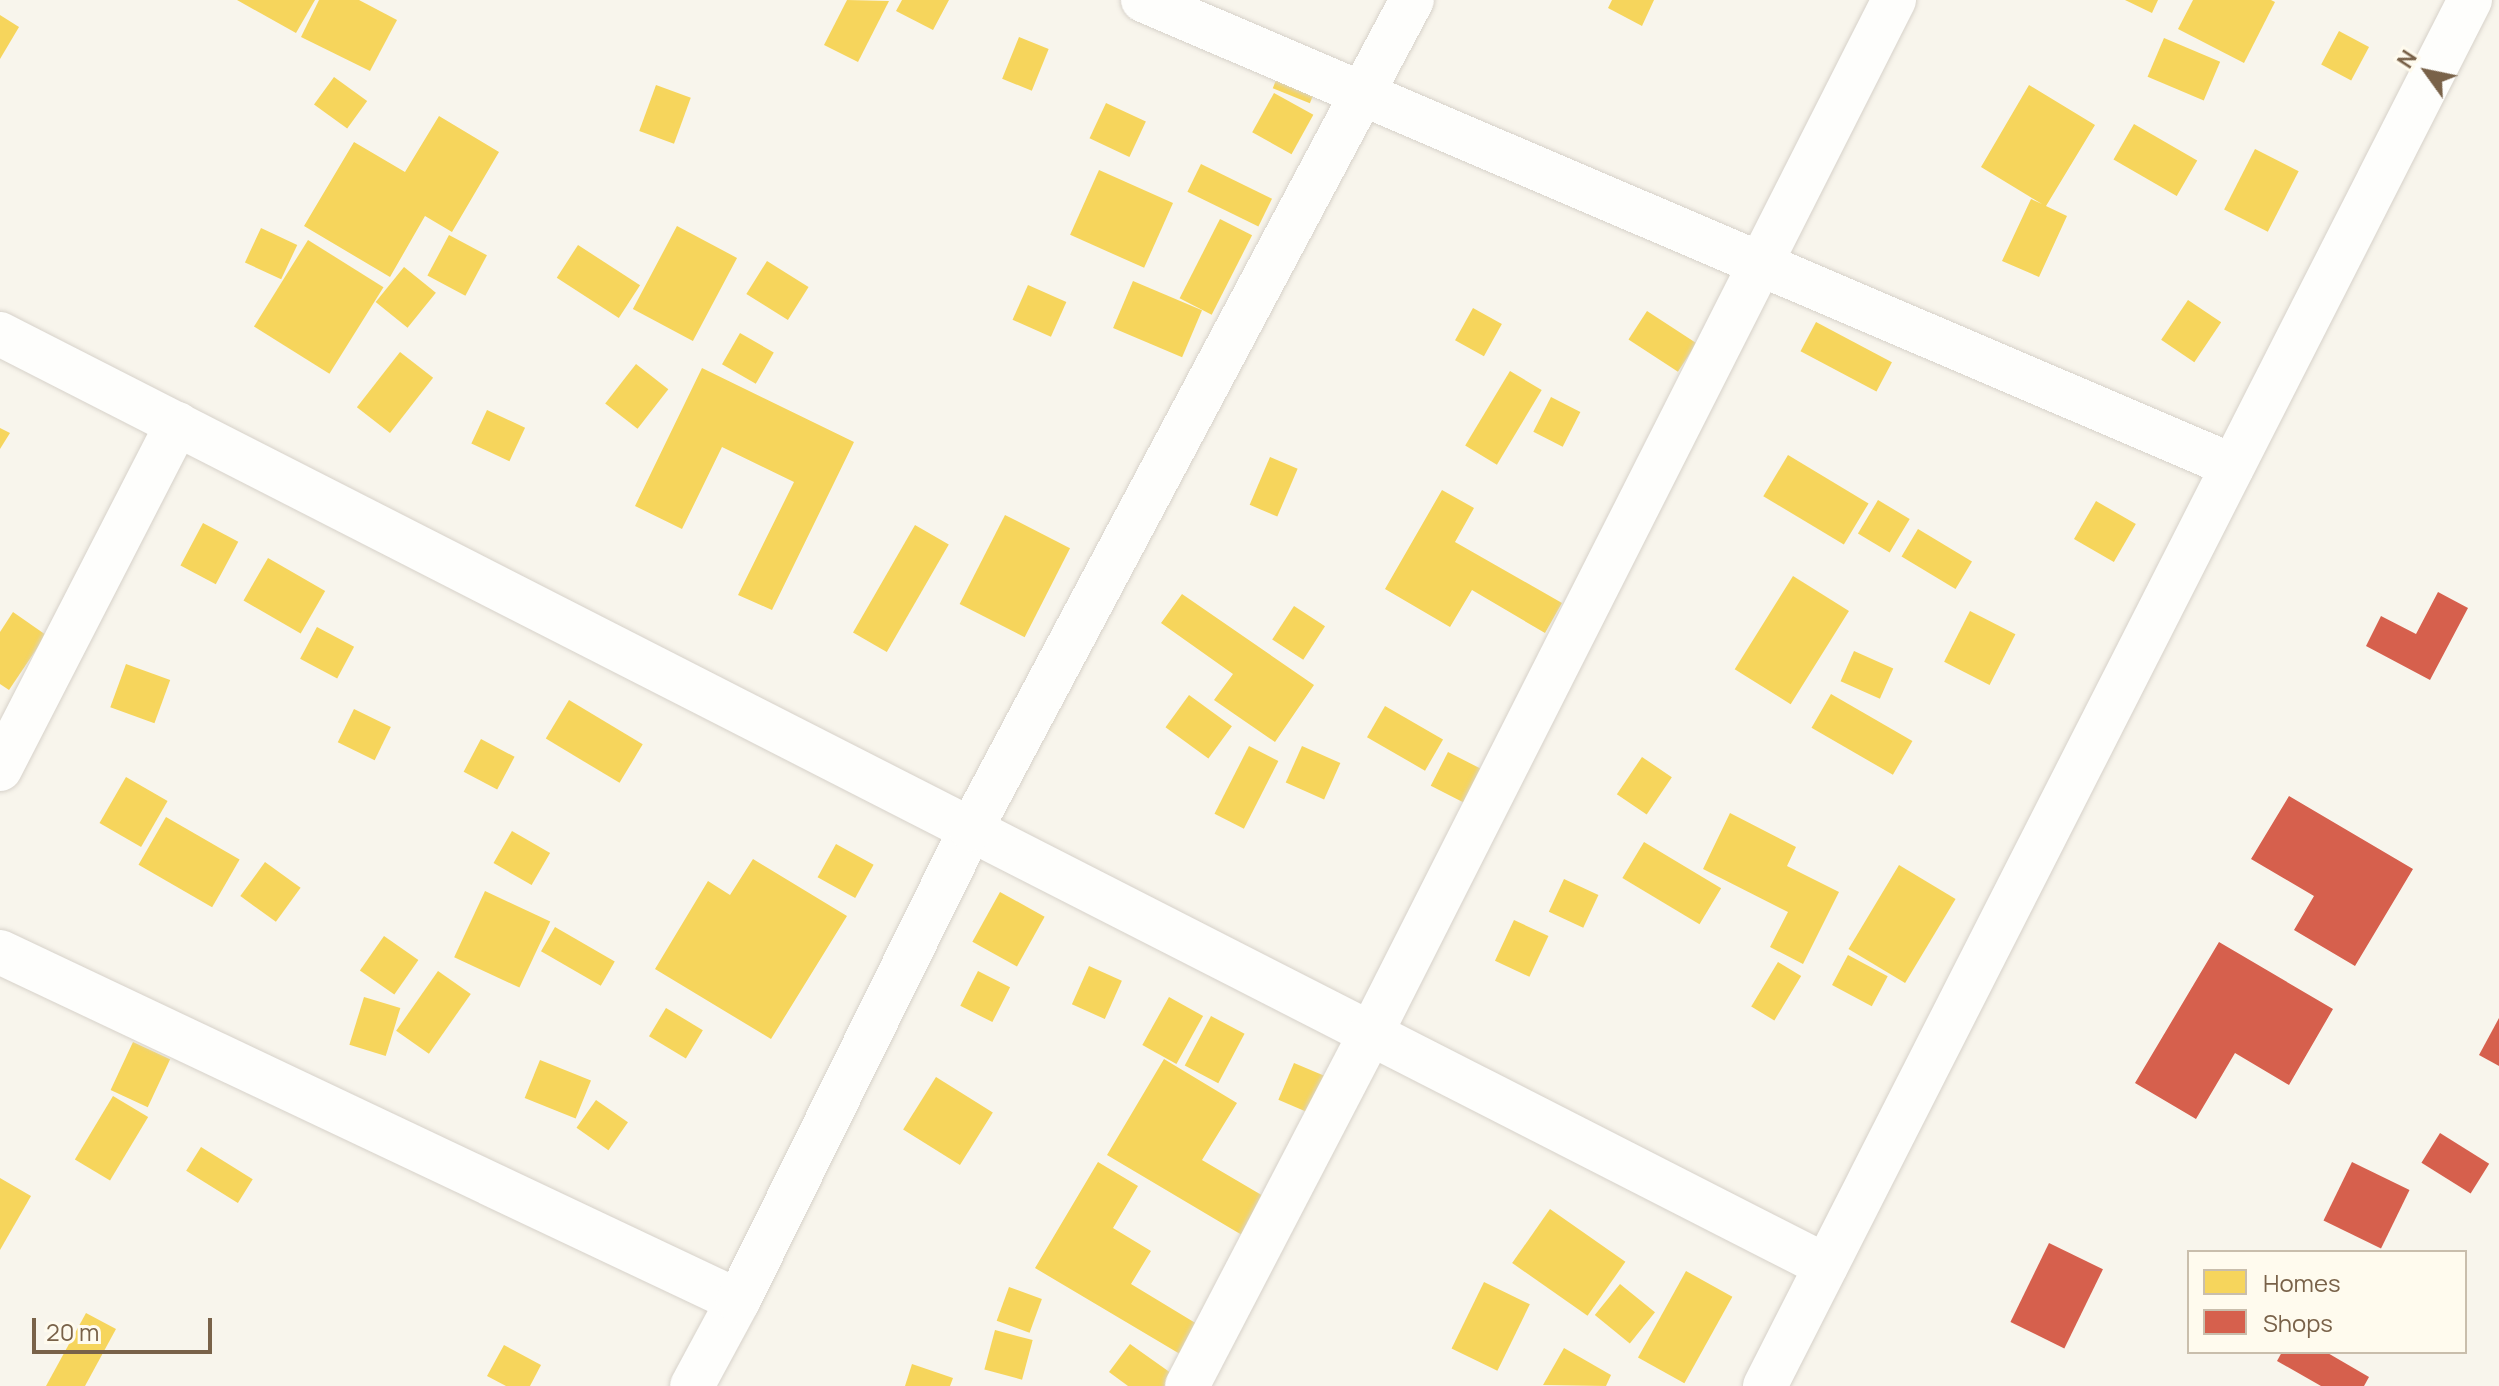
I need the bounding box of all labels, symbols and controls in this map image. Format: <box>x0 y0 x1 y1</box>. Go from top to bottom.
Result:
north arrow <box>2387 32 2467 112</box>
text: N <box>2390 44 2424 74</box>
legend <box>2187 1250 2467 1354</box>
text: Homes <box>2263 1266 2341 1299</box>
scale bar <box>36 1302 216 1352</box>
text: Shops <box>2263 1306 2333 1339</box>
text: 20 m <box>46 1315 99 1348</box>

